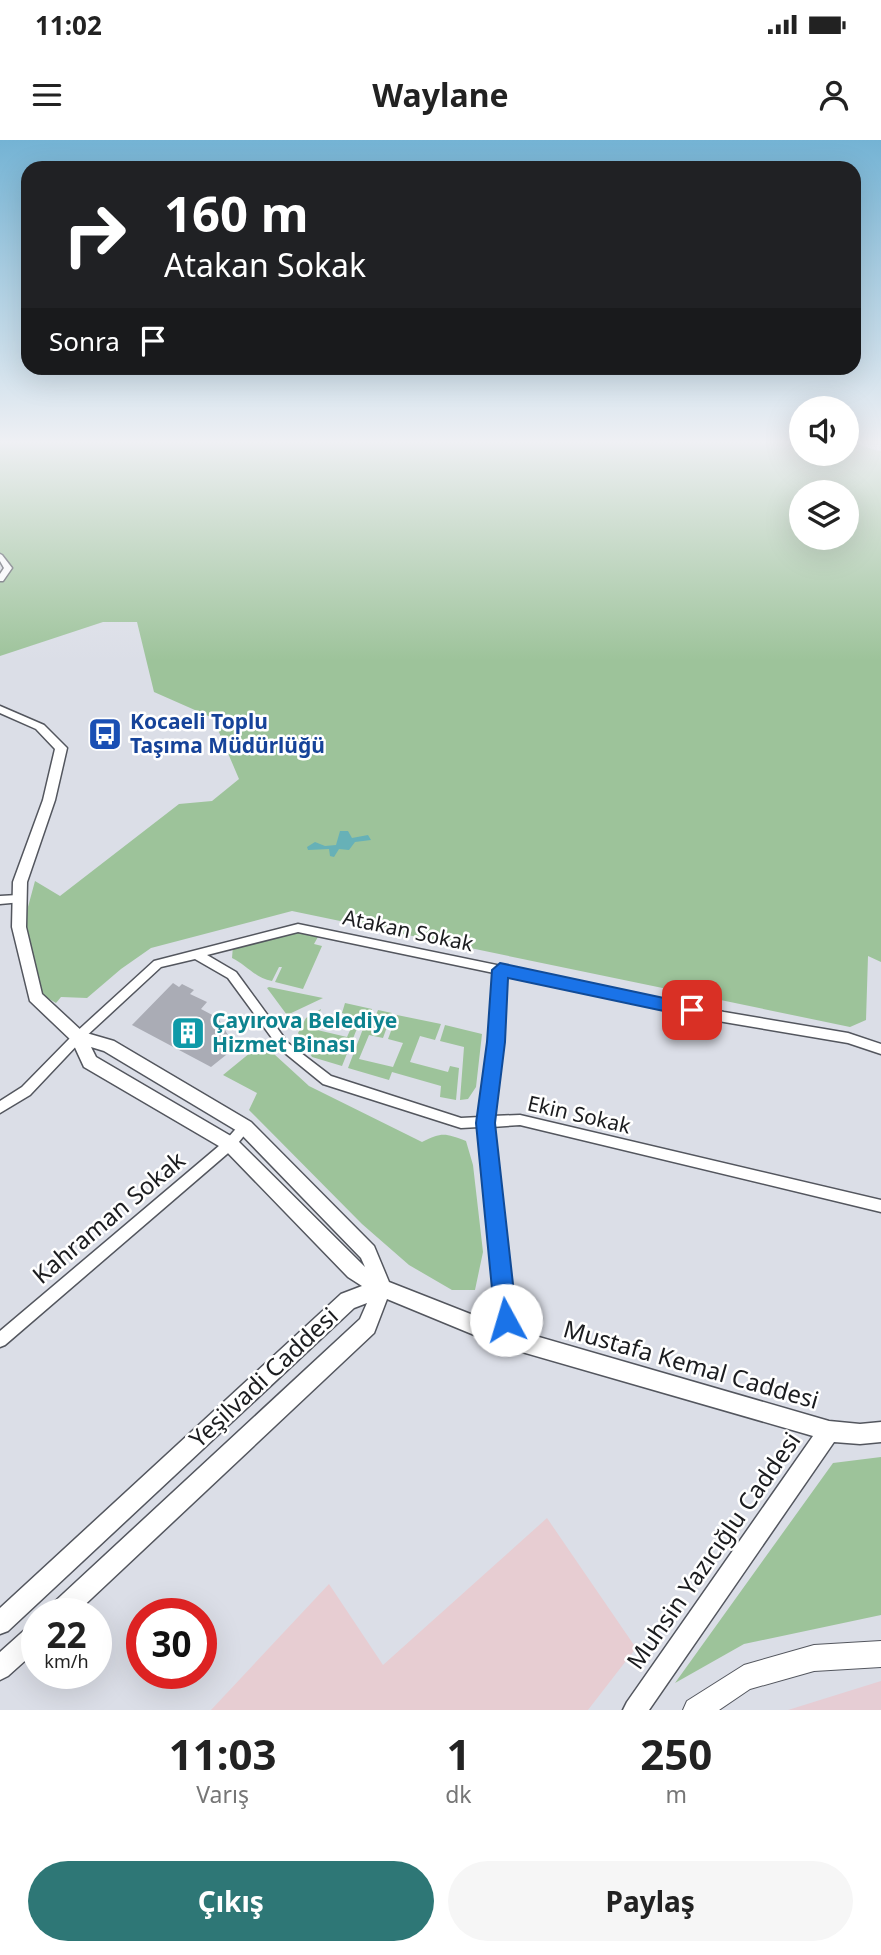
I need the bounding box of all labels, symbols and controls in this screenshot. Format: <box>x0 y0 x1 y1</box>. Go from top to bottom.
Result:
text: 11:02 <box>35 7 102 43</box>
text: Waylane <box>372 73 509 116</box>
icon: menu <box>28 76 66 114</box>
icon: person <box>815 76 853 114</box>
text: 160 m <box>164 180 309 246</box>
icon: right <box>49 189 140 280</box>
text: Atakan Sokak <box>164 243 366 286</box>
icon: arrive <box>134 322 172 360</box>
text: Sonra <box>49 323 120 359</box>
map controls <box>789 396 859 550</box>
button: sound <box>789 396 859 466</box>
button: layers <box>789 480 859 550</box>
place label: Kocaeli Toplu Taşıma Müdürlüğü <box>130 707 325 759</box>
bus stop icon: Kocaeli Toplu Taşıma Müdürlüğü <box>86 715 124 753</box>
street label: Atakan Sokak <box>340 903 477 958</box>
pin <box>662 980 722 1040</box>
icon: arrive <box>673 991 711 1029</box>
place label: Çayırova Belediye Hizmet Binası <box>212 1006 397 1058</box>
building icon: Çayırova Belediye Hizmet Binası <box>169 1014 207 1052</box>
street label: Ekin Sokak <box>525 1089 634 1140</box>
street label: Kahraman Sokak <box>25 1143 191 1291</box>
position arrow <box>469 1283 543 1357</box>
street label: Yeşilvadi Caddesi <box>182 1299 344 1454</box>
street label: Mustafa Kemal Caddesi <box>560 1311 823 1416</box>
street label: Muhsin Yazıcığlu Caddesi <box>618 1425 807 1675</box>
speed limit sign: 30 <box>126 1598 217 1689</box>
text: 22 <box>46 1611 87 1658</box>
text: km/h <box>44 1649 89 1673</box>
text: 11:03 <box>169 1725 277 1782</box>
text: 1 <box>446 1725 470 1782</box>
text: 250 <box>640 1725 712 1782</box>
text: Varış <box>196 1778 249 1810</box>
text: dk <box>445 1778 472 1810</box>
text: m <box>666 1778 687 1810</box>
button: Çıkış <box>28 1861 434 1941</box>
button: Paylaş <box>448 1861 853 1941</box>

